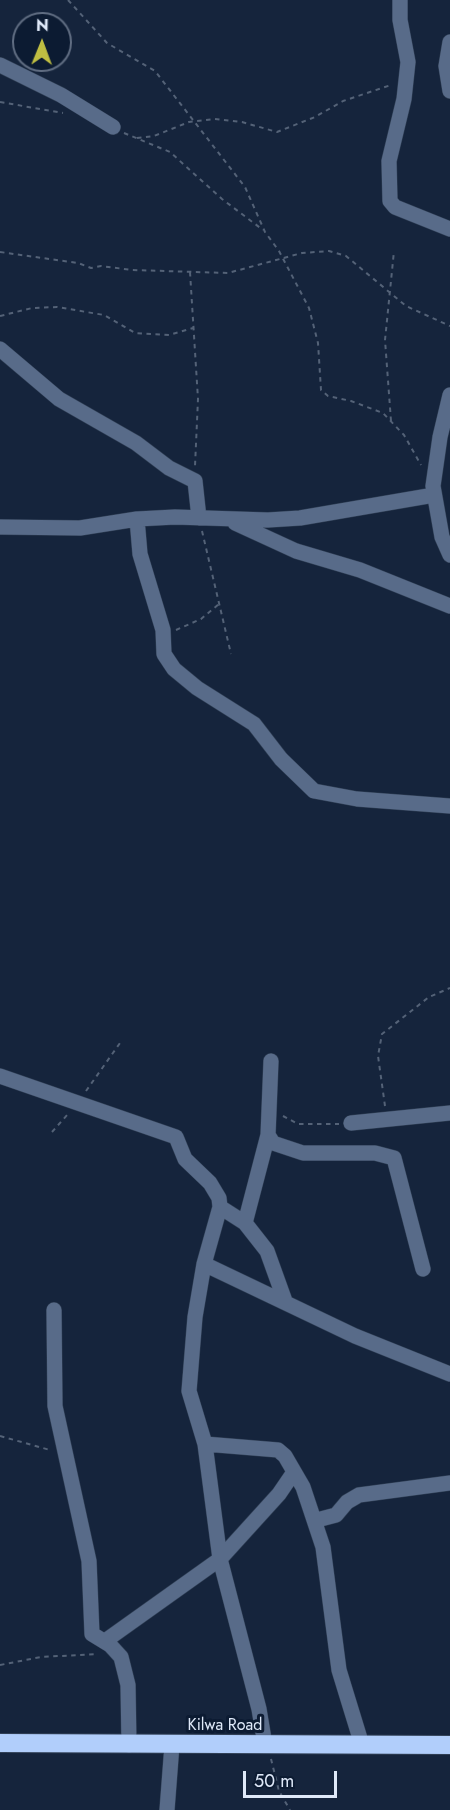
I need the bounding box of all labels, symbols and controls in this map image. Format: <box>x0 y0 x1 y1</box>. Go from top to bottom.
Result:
north arrow <box>12 12 72 72</box>
text: N <box>36 14 49 37</box>
street label: Kilwa Road <box>188 1716 262 1736</box>
scale bar <box>246 1759 340 1797</box>
text: 50 m <box>254 1768 294 1794</box>

